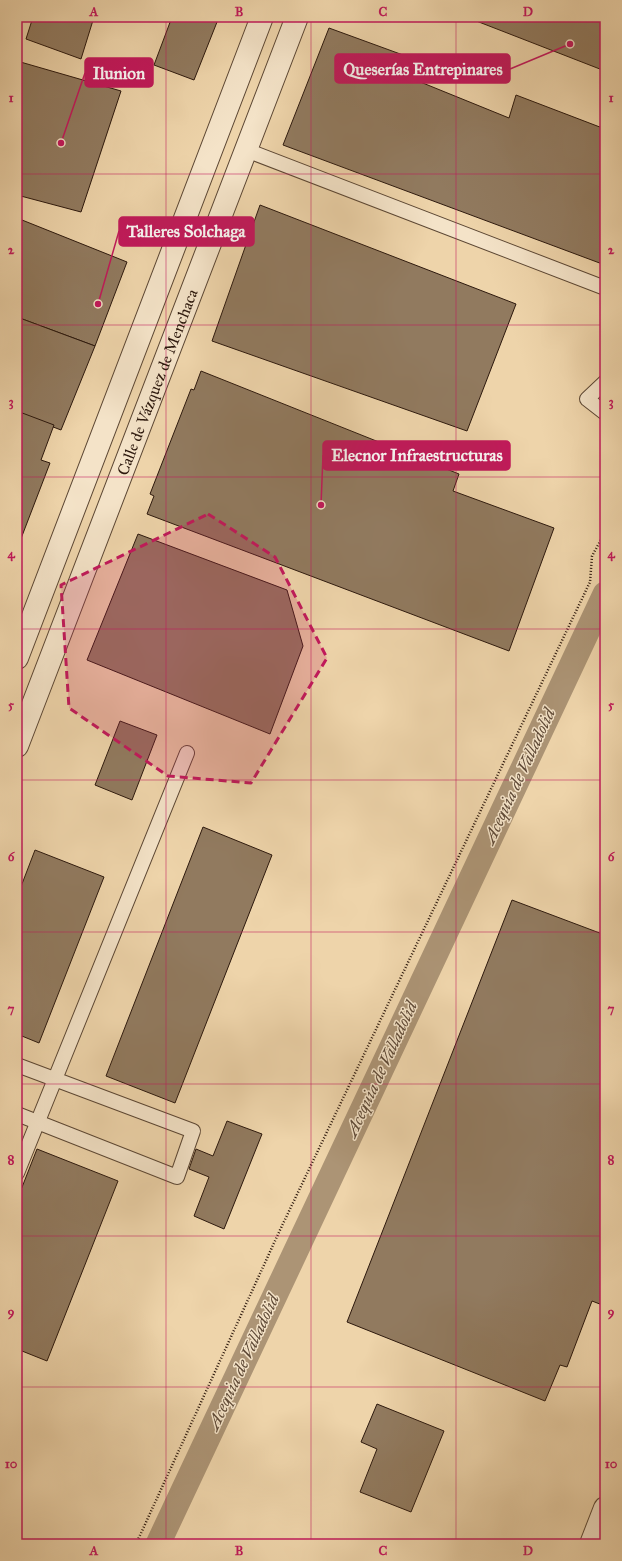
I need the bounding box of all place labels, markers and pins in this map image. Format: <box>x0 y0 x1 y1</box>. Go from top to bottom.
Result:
callout: Queserías Entrepinares <box>335 54 510 83</box>
callout: Ilunion <box>85 58 153 87</box>
callout: Talleres Solchaga <box>119 217 254 246</box>
callout: Elecnor Infraestructuras <box>323 441 510 470</box>

